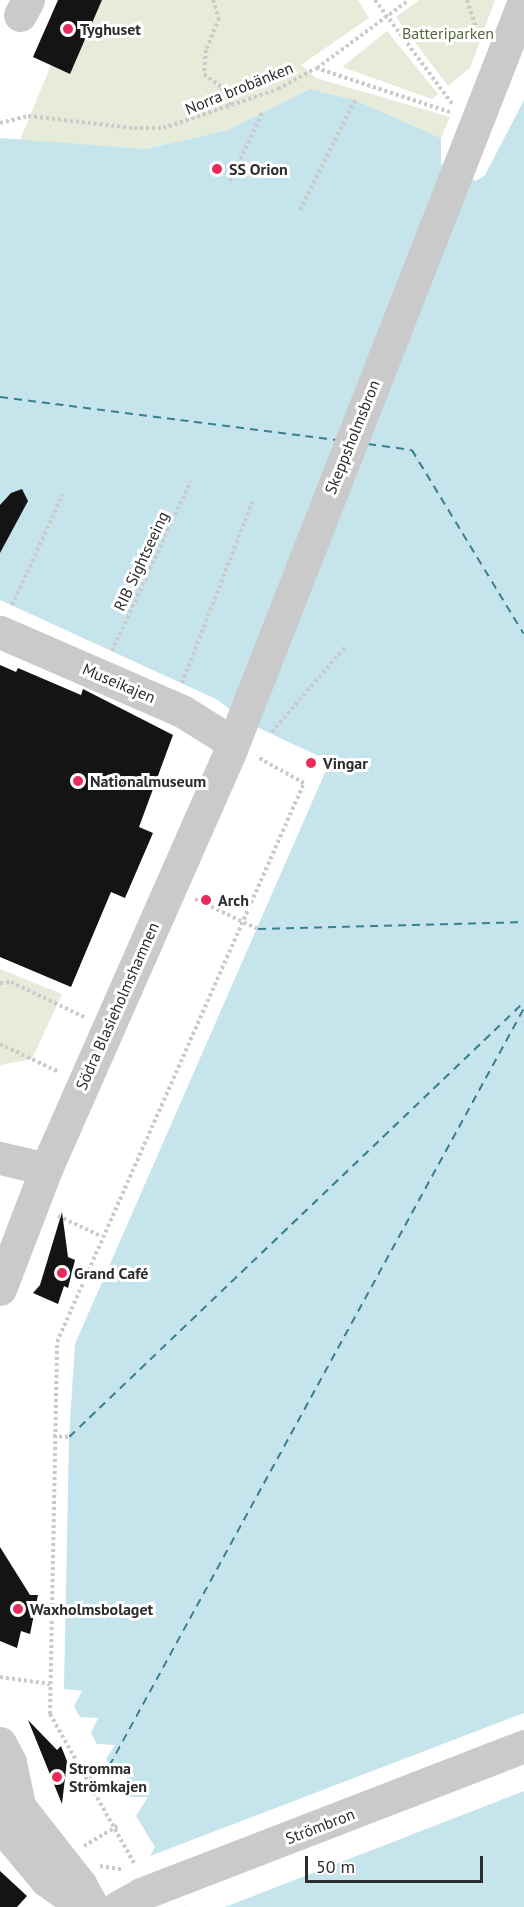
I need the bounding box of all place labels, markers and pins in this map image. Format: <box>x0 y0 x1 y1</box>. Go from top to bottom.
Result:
place label: Tyghuset <box>80 19 141 39</box>
marker: Tyghuset <box>61 22 75 36</box>
place label: SS Orion <box>229 159 288 179</box>
marker: SS Orion <box>210 162 224 176</box>
place label: Vingar <box>323 753 368 773</box>
marker: Vingar <box>304 756 318 770</box>
place label: Nationalmuseum <box>90 771 206 791</box>
marker: Nationalmuseum <box>71 774 85 788</box>
place label: Arch <box>218 890 249 910</box>
marker: Arch <box>199 893 213 907</box>
place label: Grand Café <box>74 1263 149 1283</box>
marker: Grand Café <box>55 1266 69 1280</box>
place label: Waxholmsbolaget <box>30 1599 153 1619</box>
marker: Waxholmsbolaget <box>11 1602 25 1616</box>
place label: Stromma Strömkajen <box>69 1758 147 1796</box>
marker: Stromma Strömkajen <box>50 1770 64 1784</box>

